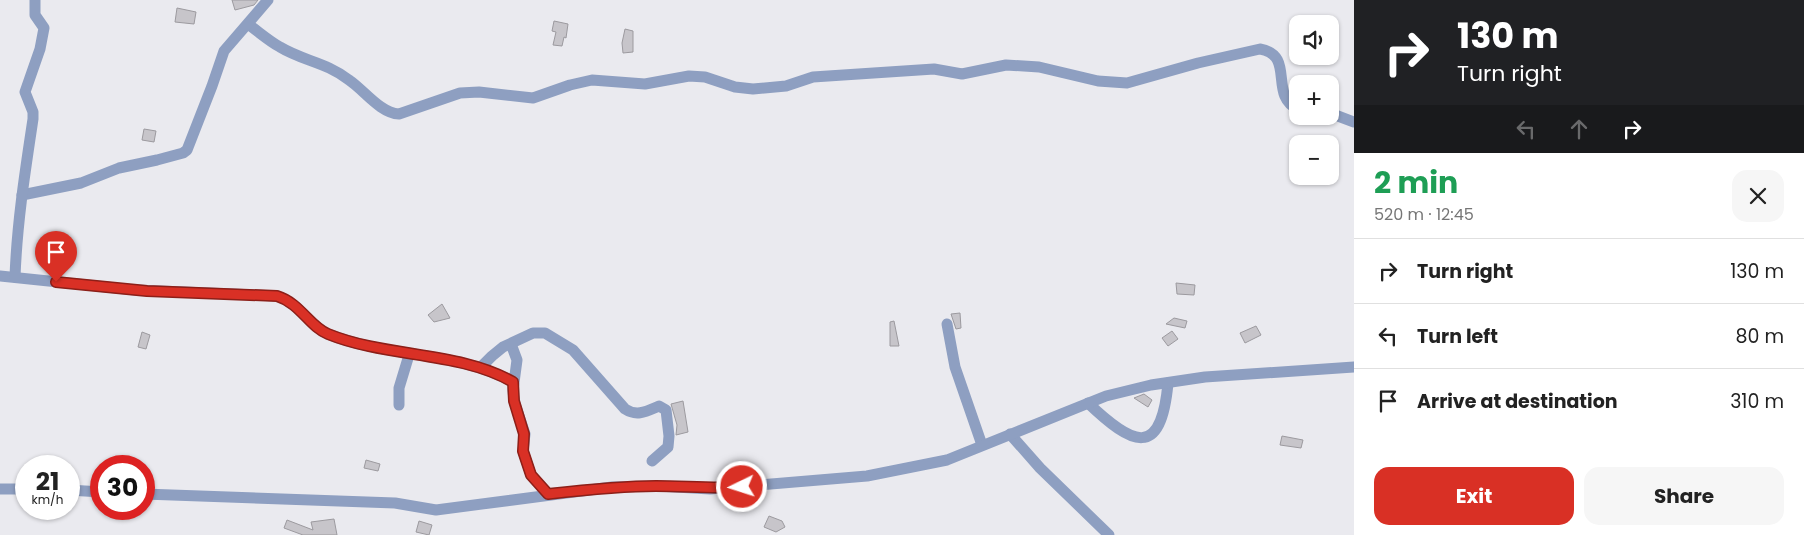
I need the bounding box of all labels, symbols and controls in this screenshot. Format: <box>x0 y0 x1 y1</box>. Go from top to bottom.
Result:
text: 130 m <box>1457 11 1559 60</box>
map controls <box>1289 15 1339 185</box>
button: sound <box>1289 15 1339 65</box>
icon: right <box>1374 20 1439 85</box>
text: Turn right <box>1457 58 1562 89</box>
button: + <box>1289 75 1339 125</box>
icon: left <box>1512 115 1540 143</box>
icon: ahead <box>1565 115 1593 143</box>
icon: right <box>1618 115 1646 143</box>
button: − <box>1289 135 1339 185</box>
text: 2 min <box>1374 161 1458 204</box>
button: close <box>1732 170 1784 222</box>
text: 520 m · 12:45 <box>1374 203 1474 226</box>
pin <box>35 231 77 282</box>
icon: arrive <box>42 238 70 266</box>
icon: right <box>1374 257 1402 285</box>
text: Turn right <box>1417 258 1513 285</box>
text: 130 m <box>1730 258 1784 285</box>
icon: left <box>1374 322 1402 350</box>
text: Turn left <box>1417 323 1498 350</box>
text: 80 m <box>1735 323 1784 350</box>
icon: arrive <box>1374 387 1402 415</box>
text: Arrive at destination <box>1417 388 1618 415</box>
text: 310 m <box>1730 388 1784 415</box>
speed limit sign: 30 <box>90 455 155 520</box>
position arrow <box>715 460 767 512</box>
text: 21 <box>36 464 59 499</box>
button: Exit <box>1374 467 1574 525</box>
button: Share <box>1584 467 1784 525</box>
text: km/h <box>32 491 63 508</box>

